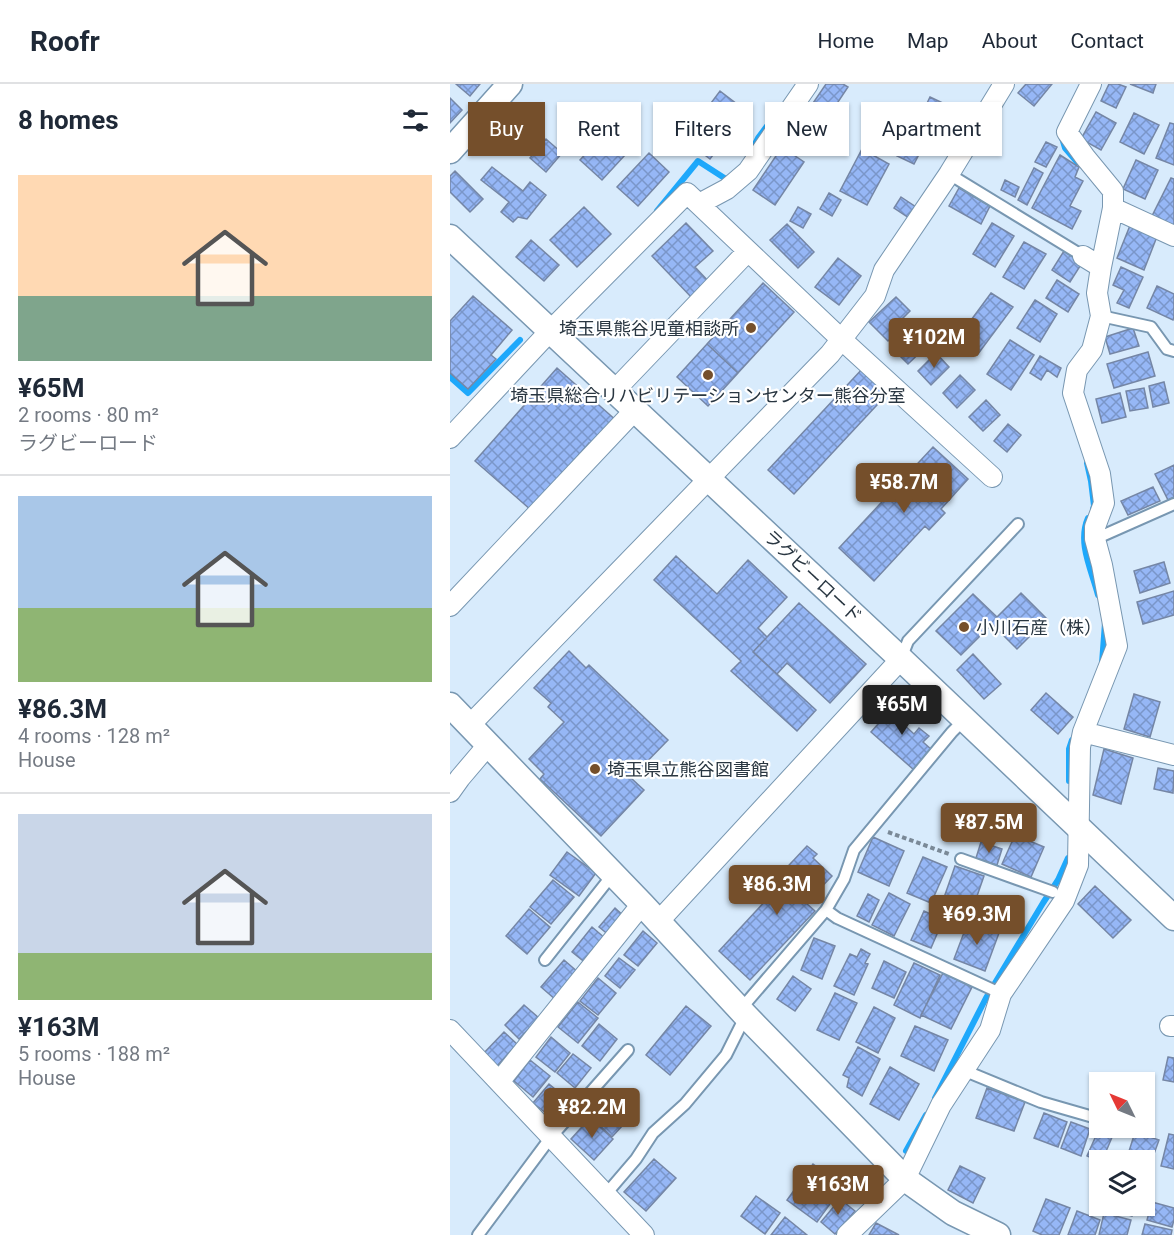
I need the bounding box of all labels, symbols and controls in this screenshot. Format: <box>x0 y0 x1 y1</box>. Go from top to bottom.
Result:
text: Roofr <box>30 25 100 58</box>
text: Home <box>818 29 874 53</box>
text: Map <box>907 29 949 53</box>
text: About <box>982 29 1038 53</box>
text: Contact <box>1071 29 1144 53</box>
chip: Buy <box>468 102 545 156</box>
chip: Rent <box>557 102 641 156</box>
chip: Filters <box>653 102 753 156</box>
chip: New <box>765 102 849 156</box>
chip: Apartment <box>861 102 1002 156</box>
icon: filters <box>399 104 432 137</box>
text: 8 homes <box>18 105 119 135</box>
icon: home <box>171 214 279 322</box>
place label: 埼玉県熊谷児童相談所 <box>559 318 739 339</box>
pin: ¥102M <box>892 318 976 369</box>
marker: 埼玉県熊谷児童相談所 <box>744 321 758 335</box>
text: ¥102M <box>903 325 965 349</box>
marker: 埼玉県総合リハビリテーションセンター熊谷分室 <box>701 368 715 382</box>
text: ¥65M <box>18 373 85 403</box>
place label: 埼玉県総合リハビリテーションセンター熊谷分室 <box>510 385 906 406</box>
text: 2 rooms · 80 m² <box>18 403 159 427</box>
text: ラグビーロード <box>18 431 158 455</box>
pin: ¥58.7M <box>855 463 953 514</box>
text: ¥58.7M <box>870 470 938 494</box>
street label: ラグビーロード <box>760 525 866 627</box>
icon: home <box>171 535 279 643</box>
place label: 小川石産（株） <box>976 617 1102 638</box>
marker: 小川石産（株） <box>957 620 971 634</box>
pin: ¥65M <box>866 685 938 736</box>
text: ¥65M <box>876 692 928 716</box>
text: ¥86.3M <box>18 694 107 724</box>
text: 4 rooms · 128 m² <box>18 724 170 748</box>
text: House <box>18 748 76 772</box>
place label: 埼玉県立熊谷図書館 <box>607 759 769 780</box>
marker: 埼玉県立熊谷図書館 <box>588 762 602 776</box>
pin: ¥87.5M <box>940 803 1038 854</box>
text: ¥87.5M <box>955 810 1023 834</box>
icon: home <box>171 853 279 961</box>
pin: ¥86.3M <box>728 865 826 916</box>
text: ¥86.3M <box>743 872 811 896</box>
pin: ¥69.3M <box>928 895 1026 946</box>
text: ¥69.3M <box>943 902 1011 926</box>
text: ¥163M <box>18 1012 99 1042</box>
text: 5 rooms · 188 m² <box>18 1042 170 1066</box>
text: House <box>18 1066 76 1090</box>
north arrow <box>1089 1072 1155 1138</box>
map controls <box>1089 1072 1155 1216</box>
pin: ¥82.2M <box>543 1088 641 1139</box>
text: ¥82.2M <box>558 1095 626 1119</box>
button: layers <box>1089 1150 1155 1216</box>
pin: ¥163M <box>796 1165 880 1216</box>
text: ¥163M <box>807 1172 869 1196</box>

